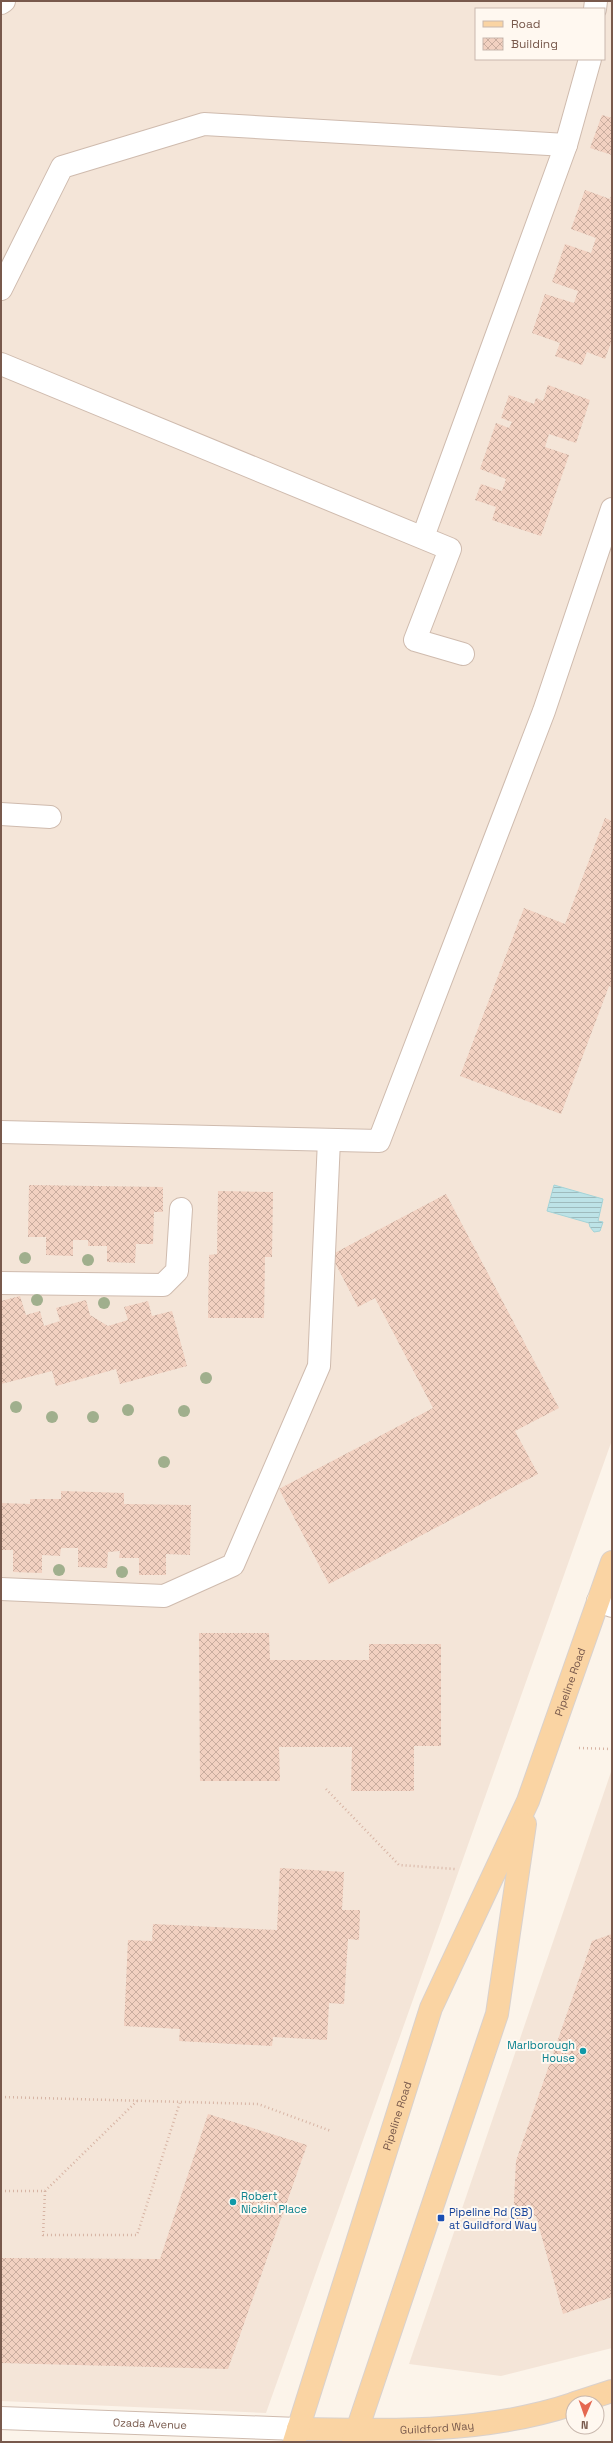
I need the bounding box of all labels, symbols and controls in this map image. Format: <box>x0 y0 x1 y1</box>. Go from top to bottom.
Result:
legend <box>475 8 605 60</box>
text: Road <box>511 16 540 32</box>
text: Building <box>511 36 558 52</box>
street label: Pipeline Road <box>551 1646 588 1718</box>
place label: Marlborough House <box>507 2038 575 2065</box>
marker: Marlborough House <box>578 2046 588 2056</box>
street label: Pipeline Road <box>380 2080 414 2152</box>
place label: Robert Nicklin Place <box>241 2189 307 2216</box>
marker: Robert Nicklin Place <box>228 2197 238 2207</box>
place label: Pipeline Rd (SB) at Guildford Way <box>449 2205 537 2232</box>
marker: Pipeline Rd (SB) at Guildford Way <box>436 2213 446 2223</box>
north arrow <box>565 2395 605 2435</box>
street label: Ozada Avenue <box>113 2415 187 2432</box>
street label: Guildford Way <box>400 2418 475 2437</box>
text: N <box>581 2418 589 2432</box>

